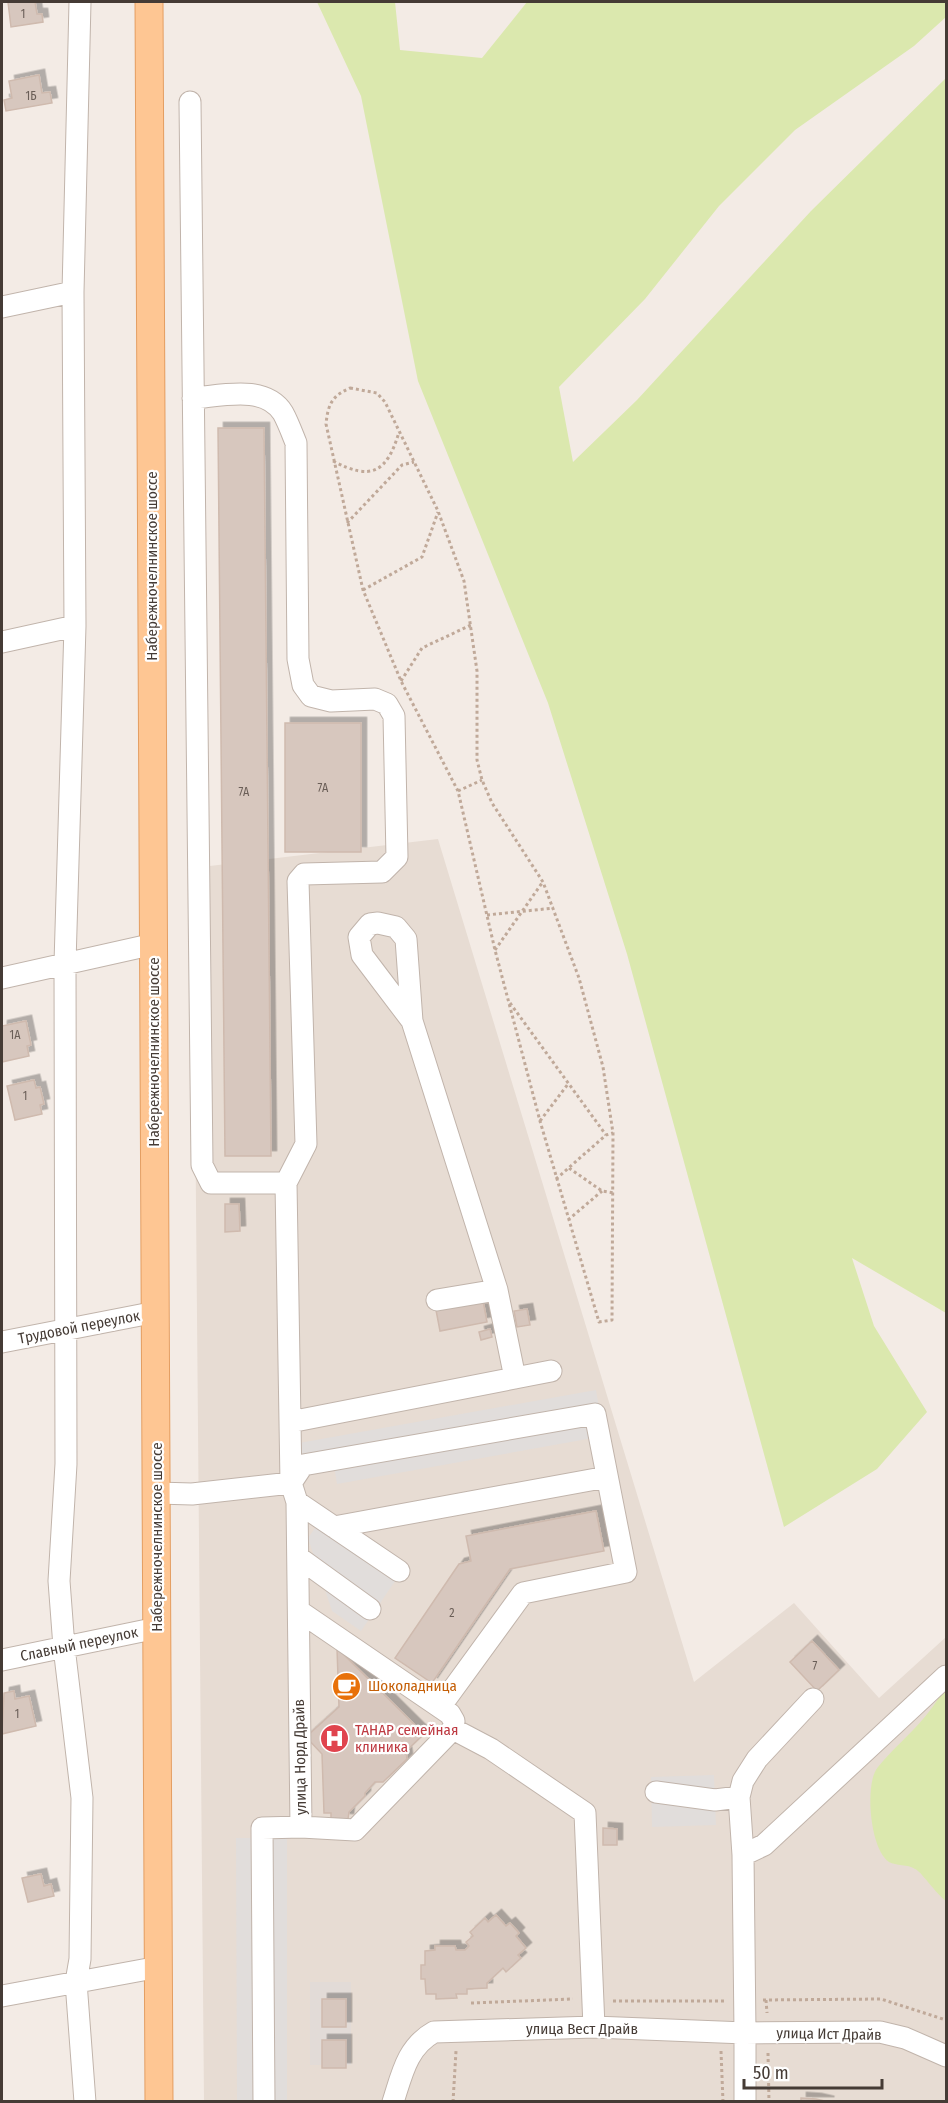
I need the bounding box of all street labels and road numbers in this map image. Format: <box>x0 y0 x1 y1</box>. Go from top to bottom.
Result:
street label: Набережночелнинское шоссе <box>143 471 161 661</box>
street label: Набережночелнинское шоссе <box>145 957 163 1147</box>
street label: Трудовой переулок <box>17 1306 141 1348</box>
street label: Набережночелнинское шоссе <box>148 1442 166 1632</box>
street label: Славный переулок <box>19 1623 139 1665</box>
street label: улица Норд Драйв <box>290 1699 310 1815</box>
street label: улица Вест Драйв <box>526 2020 638 2038</box>
street label: улица Ист Драйв <box>776 2024 882 2044</box>

